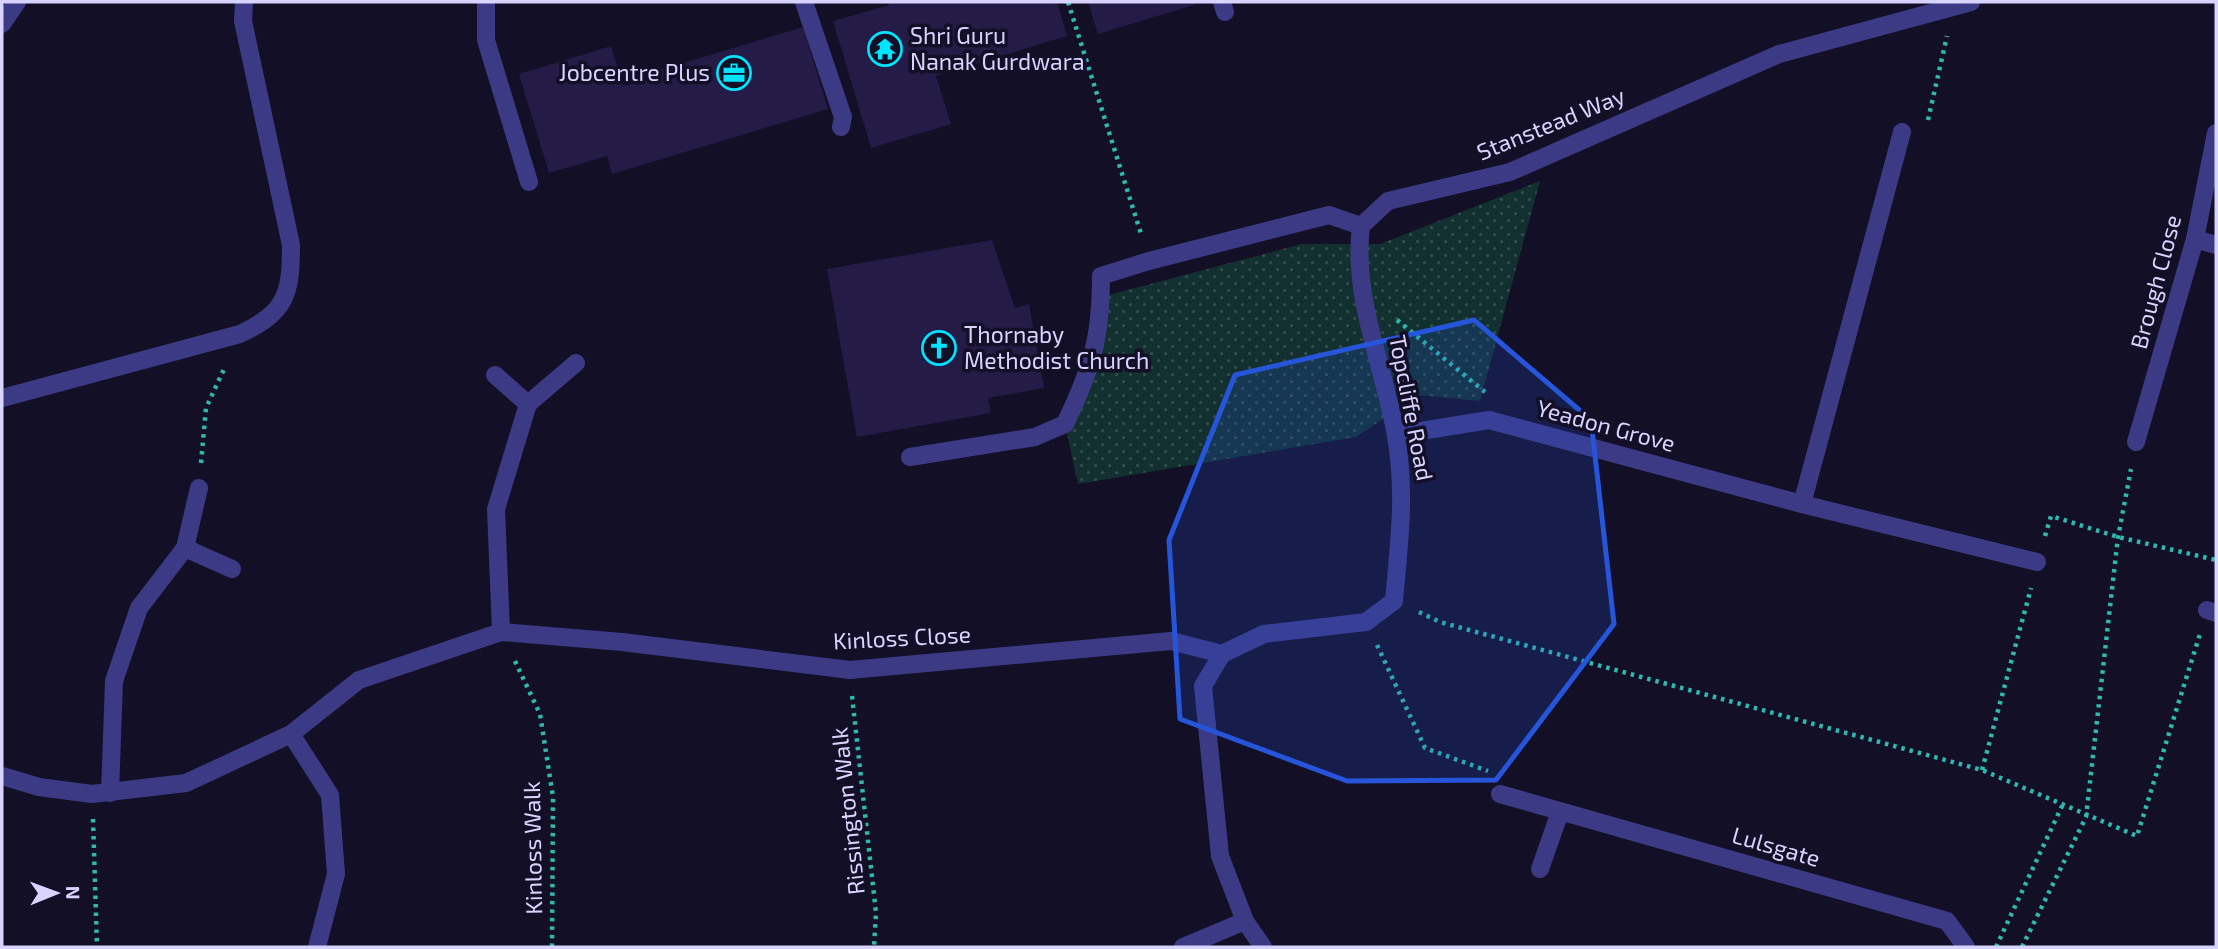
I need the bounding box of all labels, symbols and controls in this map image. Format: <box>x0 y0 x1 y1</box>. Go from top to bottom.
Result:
place label: Shri Guru Nanak Gurdwara <box>910 21 1085 75</box>
temple icon: Shri Guru Nanak Gurdwara <box>866 30 904 68</box>
office icon: Jobcentre Plus <box>715 54 753 92</box>
place label: Jobcentre Plus <box>559 58 710 86</box>
street label: Stanstead Way <box>1472 81 1629 166</box>
street label: Brough Close <box>2124 212 2186 352</box>
place label: Thornaby Methodist Church <box>964 320 1149 374</box>
church icon: Thornaby Methodist Church <box>920 329 958 367</box>
street label: Topcliffe Road <box>1384 333 1440 483</box>
street label: Yeadon Grove <box>1534 393 1678 457</box>
street label: Kinloss Close <box>832 619 972 655</box>
street label: Rissington Walk <box>824 726 870 896</box>
street label: Kinloss Walk <box>517 781 547 915</box>
street label: Lulsgate <box>1729 820 1823 872</box>
north arrow <box>21 858 91 928</box>
text: N <box>62 886 85 900</box>

